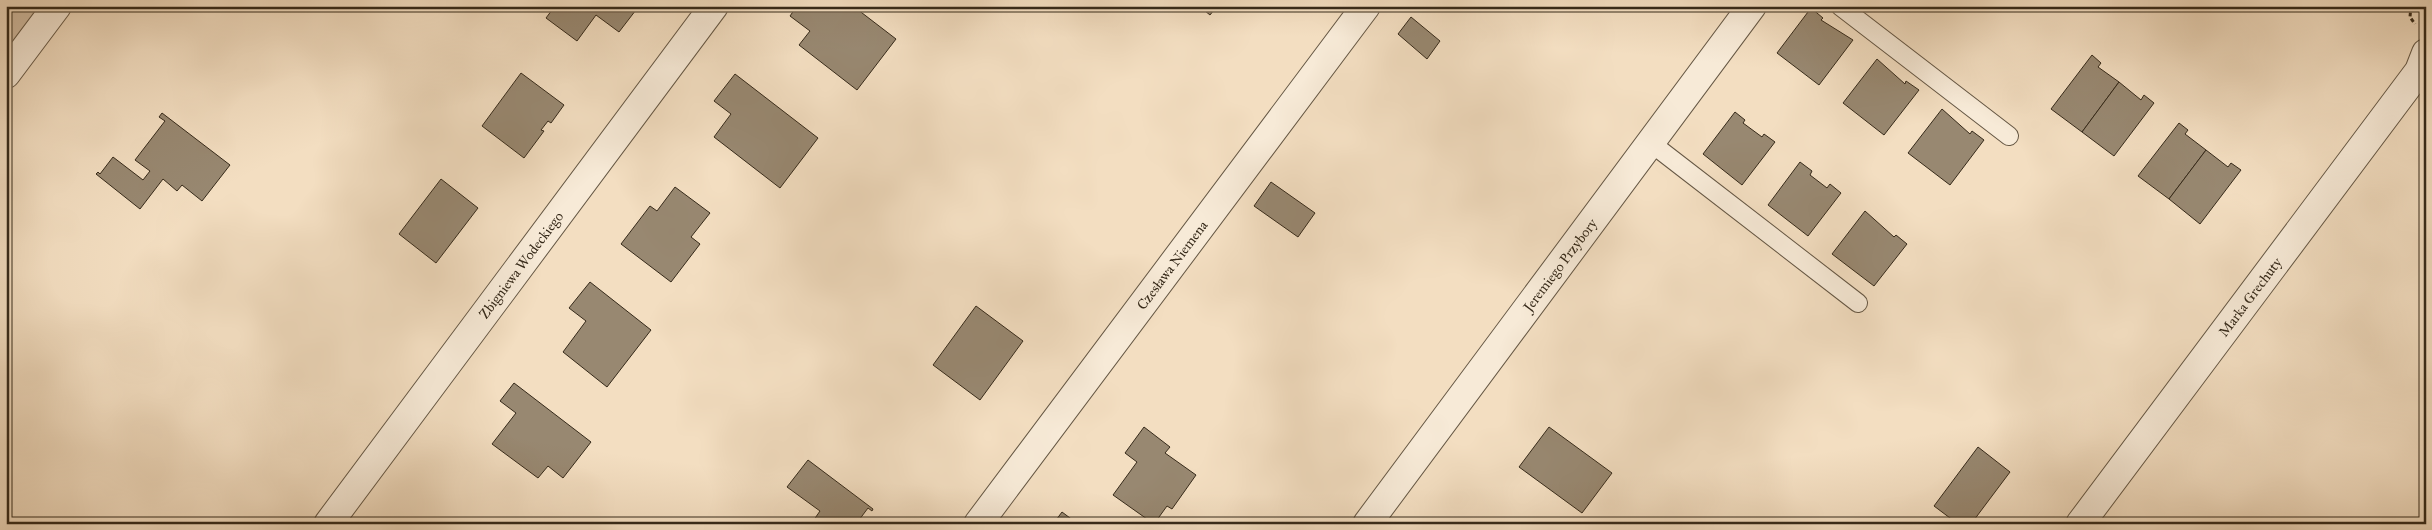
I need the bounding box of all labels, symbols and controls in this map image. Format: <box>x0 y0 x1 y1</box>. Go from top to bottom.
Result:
street label: Zbigniewa Wodeckiego <box>476 208 567 322</box>
street label: Jeremiego Przybory <box>1519 215 1602 317</box>
street label: Czesława Niemena <box>1133 217 1211 313</box>
street label: Marka Grechuty <box>2215 254 2286 340</box>

